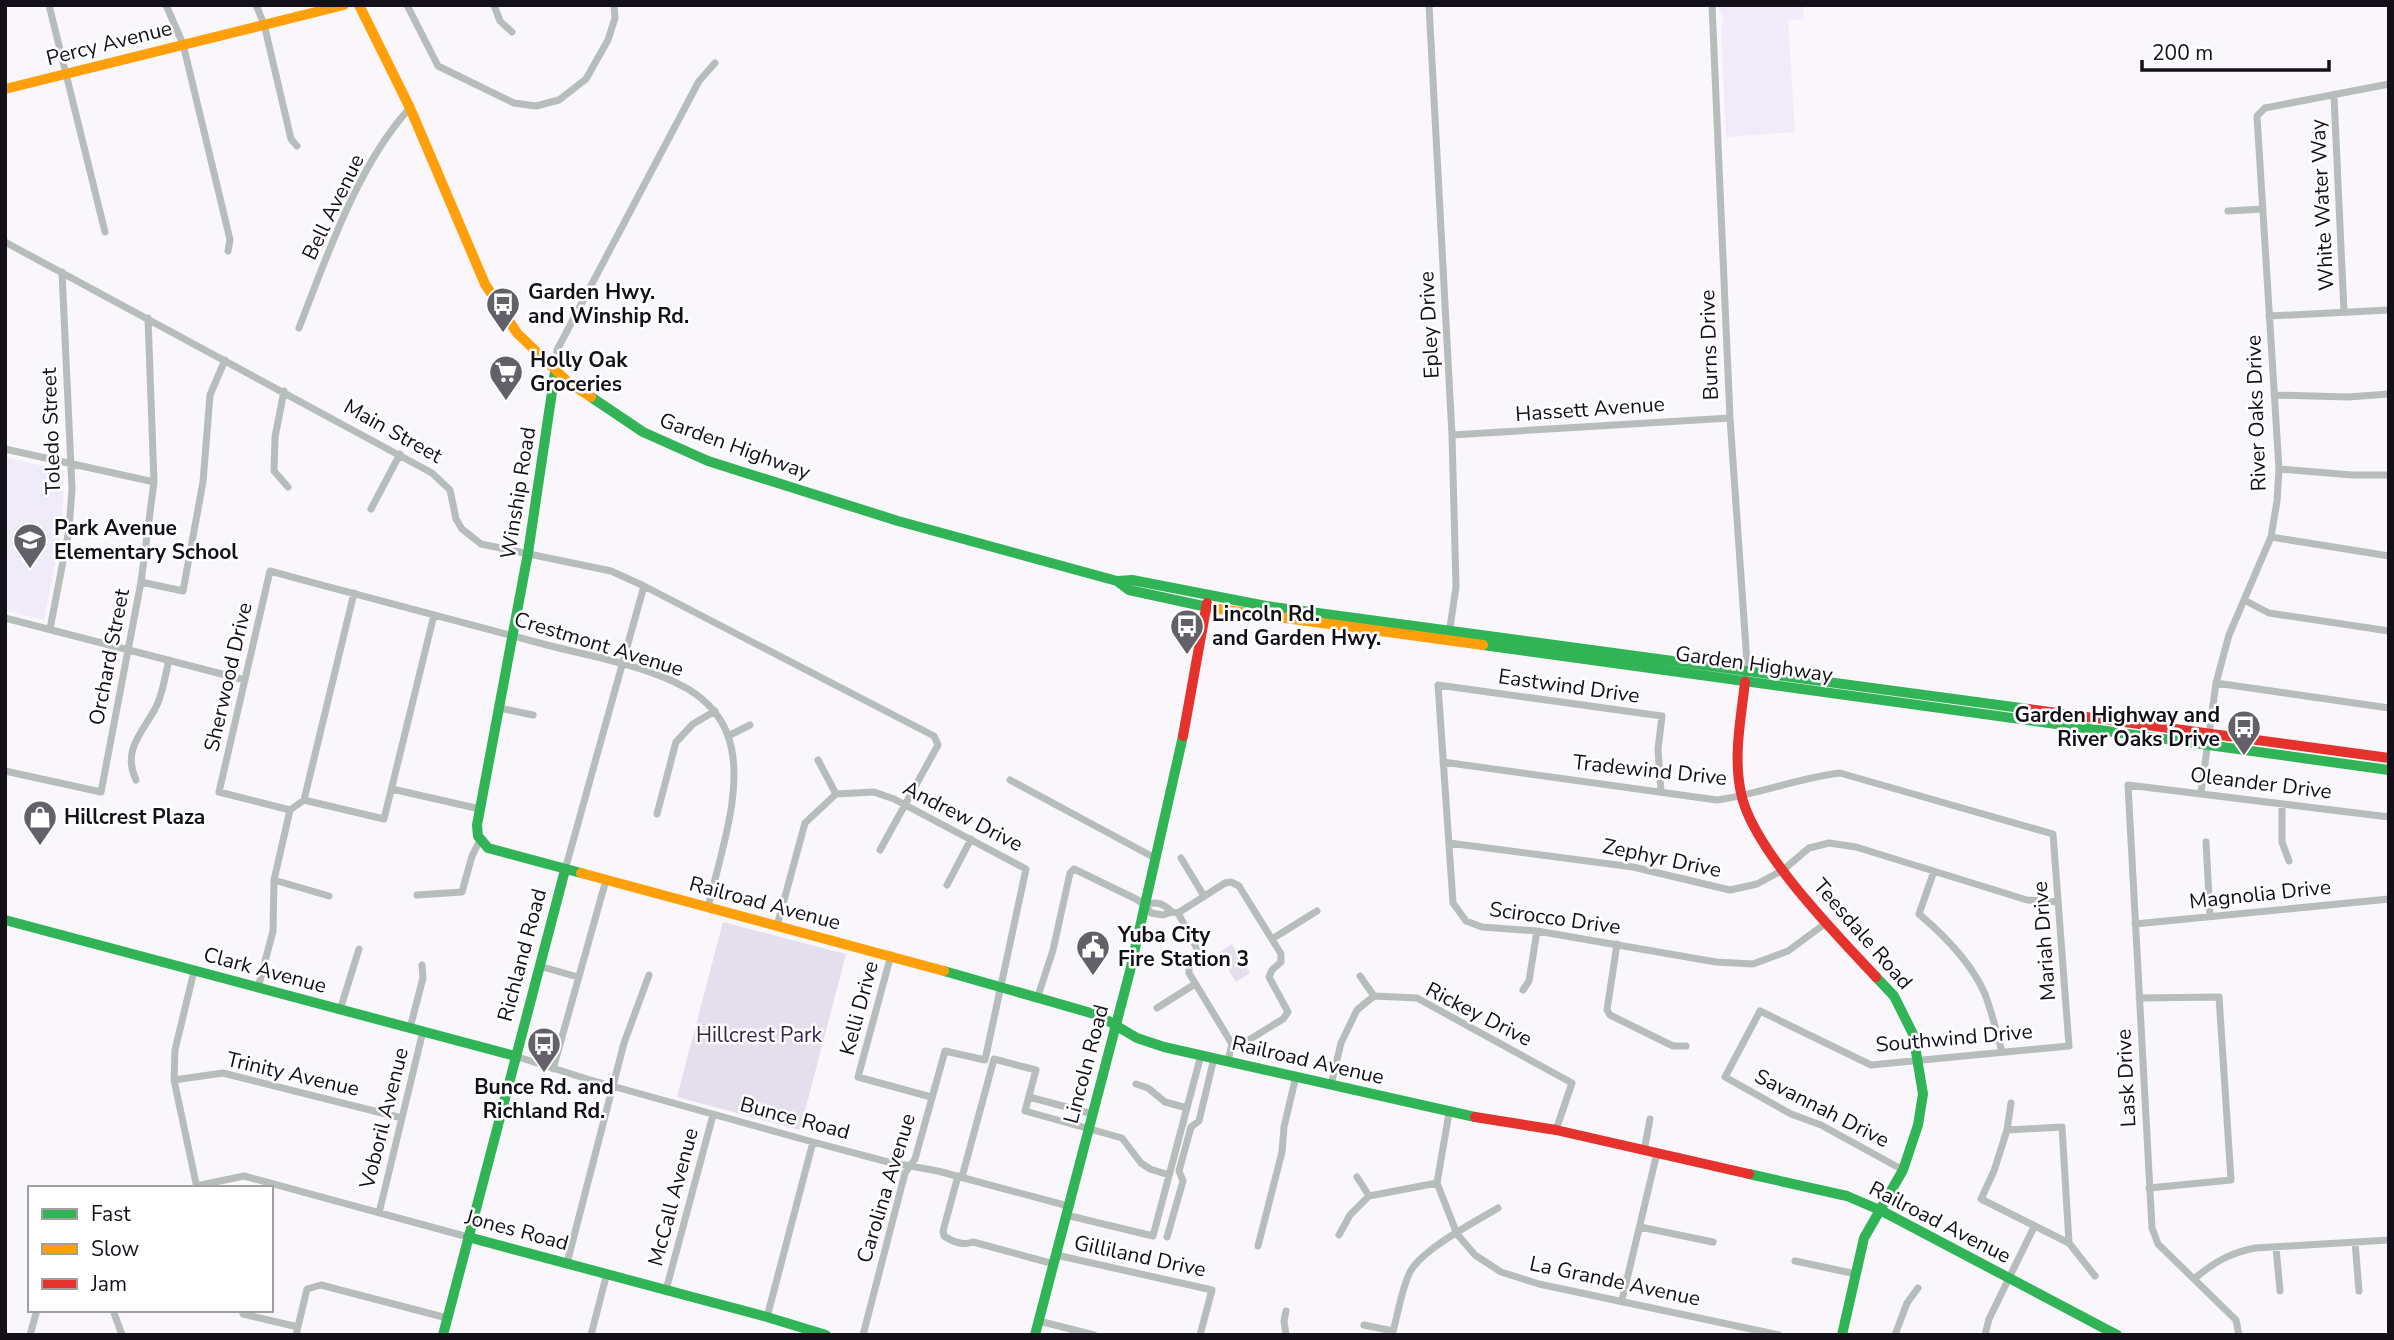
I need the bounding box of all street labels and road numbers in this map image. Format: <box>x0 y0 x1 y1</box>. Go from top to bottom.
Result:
street label: Percy Avenue <box>43 14 175 72</box>
street label: White Water Way <box>2304 118 2340 292</box>
street label: Bell Avenue <box>295 149 371 265</box>
street label: Epley Drive <box>1412 271 1446 379</box>
street label: Burns Drive <box>1693 289 1725 401</box>
street label: River Oaks Drive <box>2239 334 2273 492</box>
street label: Toledo Street <box>35 367 67 495</box>
street label: Hassett Avenue <box>1514 390 1666 428</box>
street label: Main Street <box>339 392 448 470</box>
street label: Garden Highway <box>656 406 815 486</box>
street label: Winship Road <box>494 425 542 561</box>
street label: Orchard Street <box>82 586 136 728</box>
street label: Sherwood Drive <box>197 600 259 754</box>
street label: Crestmont Avenue <box>511 605 687 683</box>
street label: Garden Highway <box>1673 639 1835 689</box>
street label: Eastwind Drive <box>1496 662 1642 710</box>
street label: Tradewind Drive <box>1572 748 1728 792</box>
street label: Oleander Drive <box>2189 760 2333 806</box>
street label: Andrew Drive <box>898 774 1028 858</box>
street label: Zephyr Drive <box>1600 832 1724 884</box>
street label: Railroad Avenue <box>686 869 844 937</box>
street label: Teesdale Road <box>1807 873 1919 995</box>
street label: Magnolia Drive <box>2188 873 2332 915</box>
street label: Mariah Drive <box>2026 880 2062 1002</box>
street label: Richland Road <box>491 886 553 1024</box>
street label: Scirocco Drive <box>1487 895 1623 941</box>
street label: Clark Avenue <box>200 940 330 1000</box>
street label: Kelli Drive <box>833 958 885 1058</box>
street label: Rickey Drive <box>1421 975 1537 1053</box>
street label: Lincoln Road <box>1057 1002 1115 1126</box>
street label: Southwind Drive <box>1874 1017 2034 1059</box>
street label: Lask Drive <box>2109 1028 2143 1128</box>
street label: Railroad Avenue <box>1229 1029 1387 1091</box>
street label: Trinity Avenue <box>224 1045 362 1103</box>
street label: Voboril Avenue <box>353 1045 415 1192</box>
street label: Savannah Drive <box>1750 1062 1894 1154</box>
street label: Bunce Road <box>737 1090 853 1146</box>
street label: Carolina Avenue <box>850 1110 922 1266</box>
street label: McCall Avenue <box>641 1125 705 1269</box>
street label: Railroad Avenue <box>1864 1174 2016 1270</box>
street label: Jones Road <box>461 1203 572 1257</box>
street label: Gilliland Drive <box>1071 1228 1209 1284</box>
street label: La Grande Avenue <box>1527 1249 1703 1313</box>

